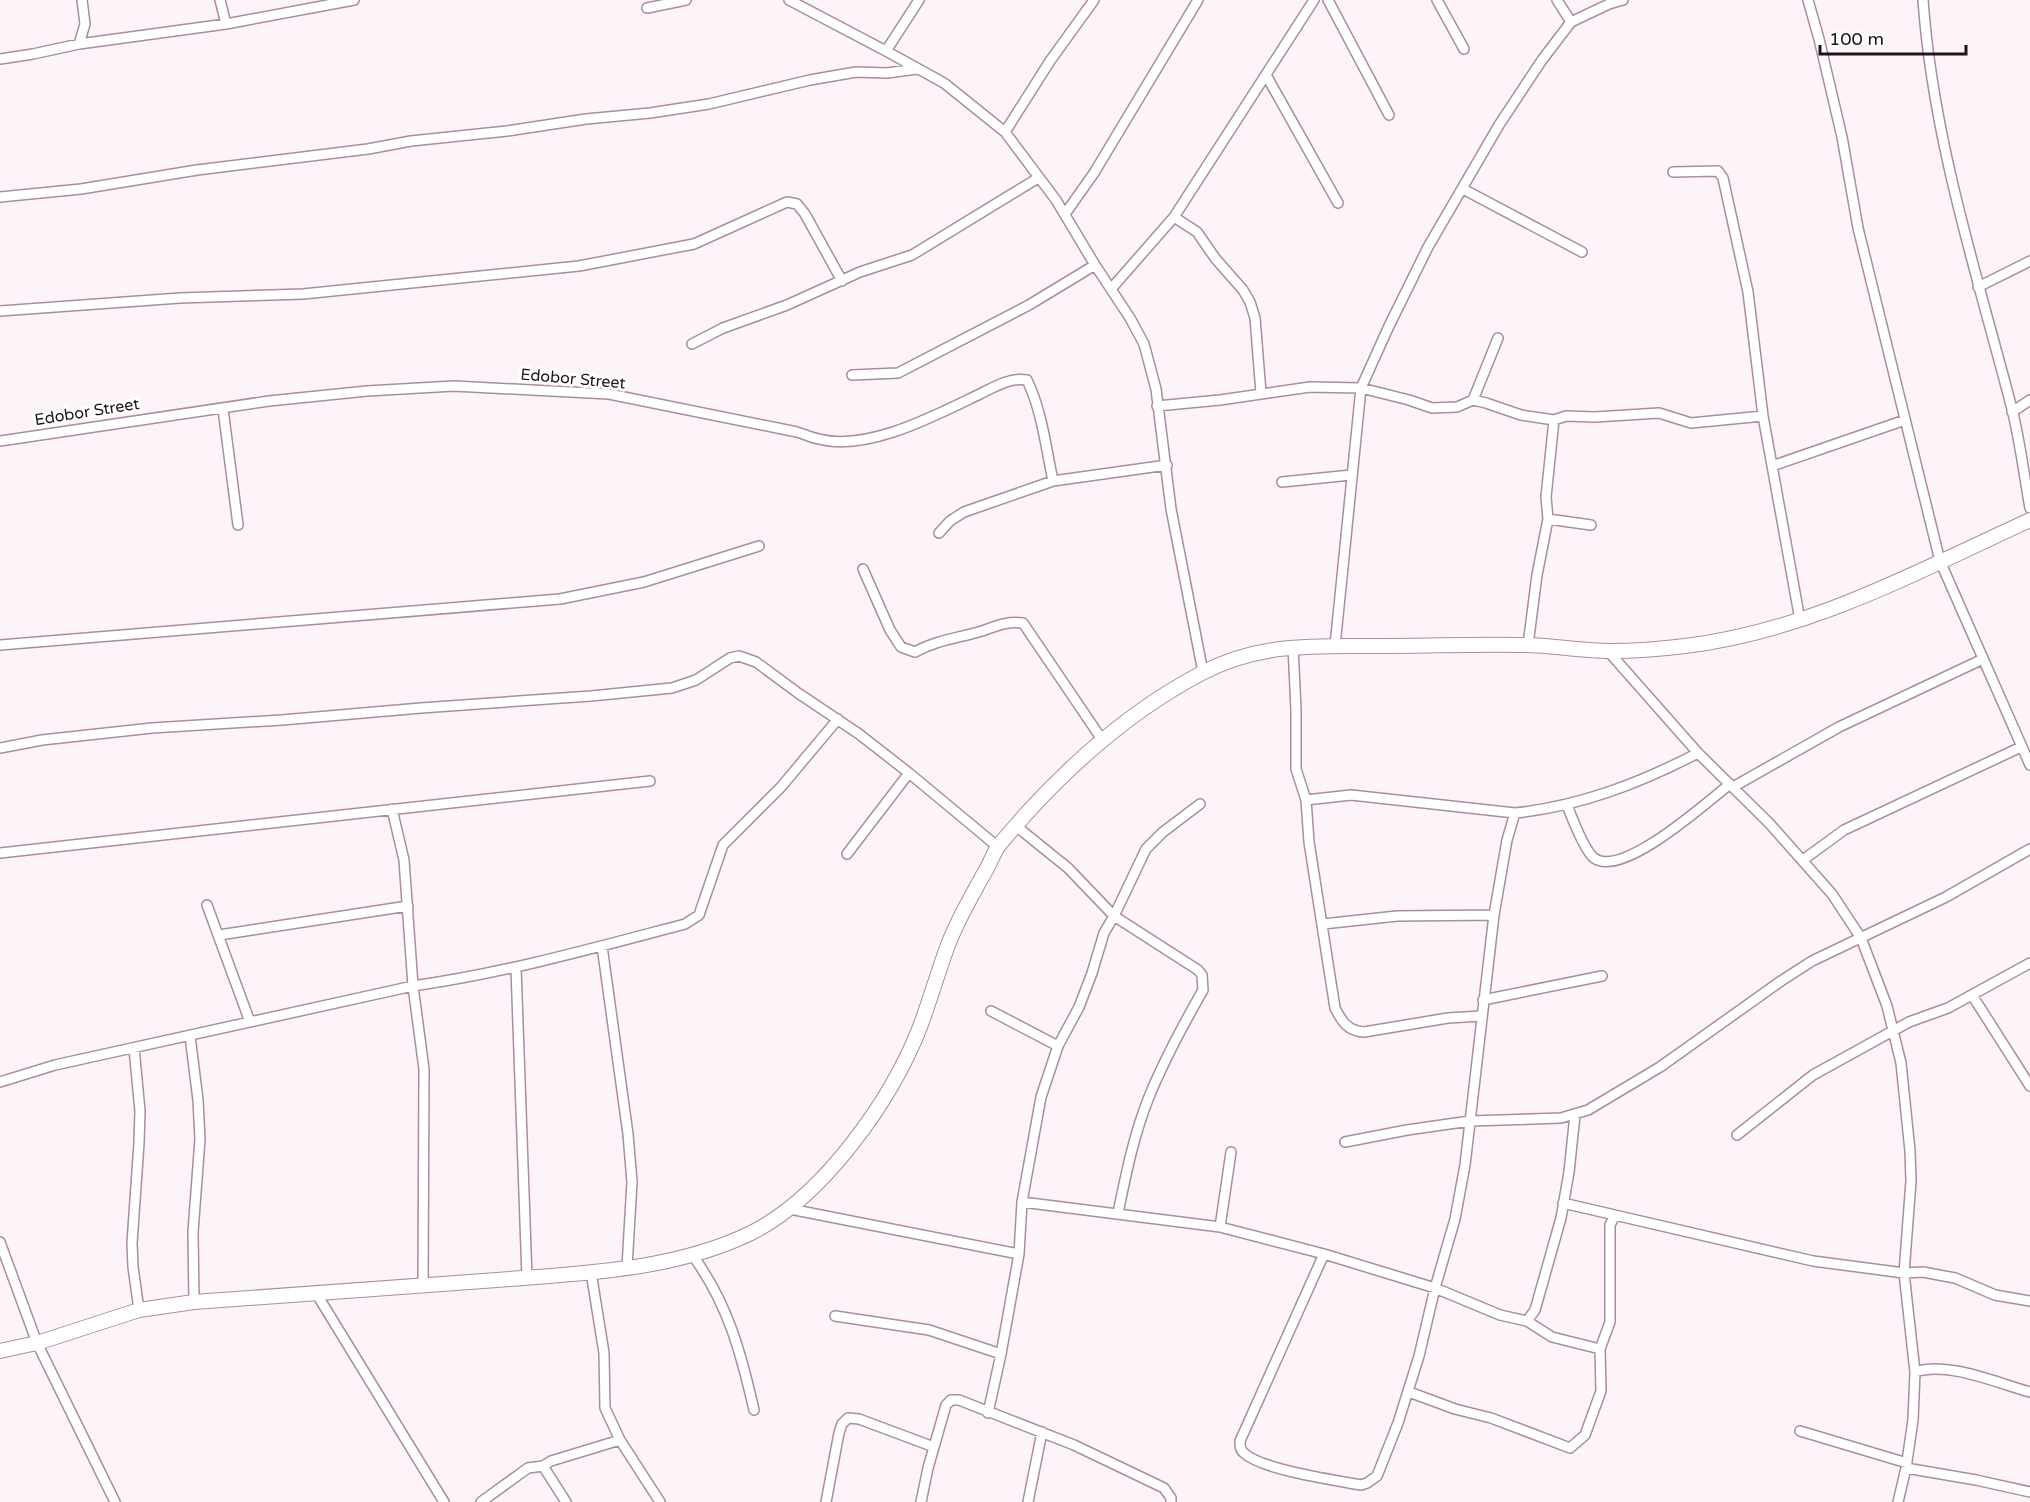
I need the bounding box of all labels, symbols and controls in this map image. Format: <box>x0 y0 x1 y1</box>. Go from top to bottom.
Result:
scale bar <box>1820 18 1966 56</box>
text: 100 m <box>1829 28 1884 50</box>
street label: Edobor Street <box>520 364 626 394</box>
street label: Edobor Street <box>33 394 141 430</box>

